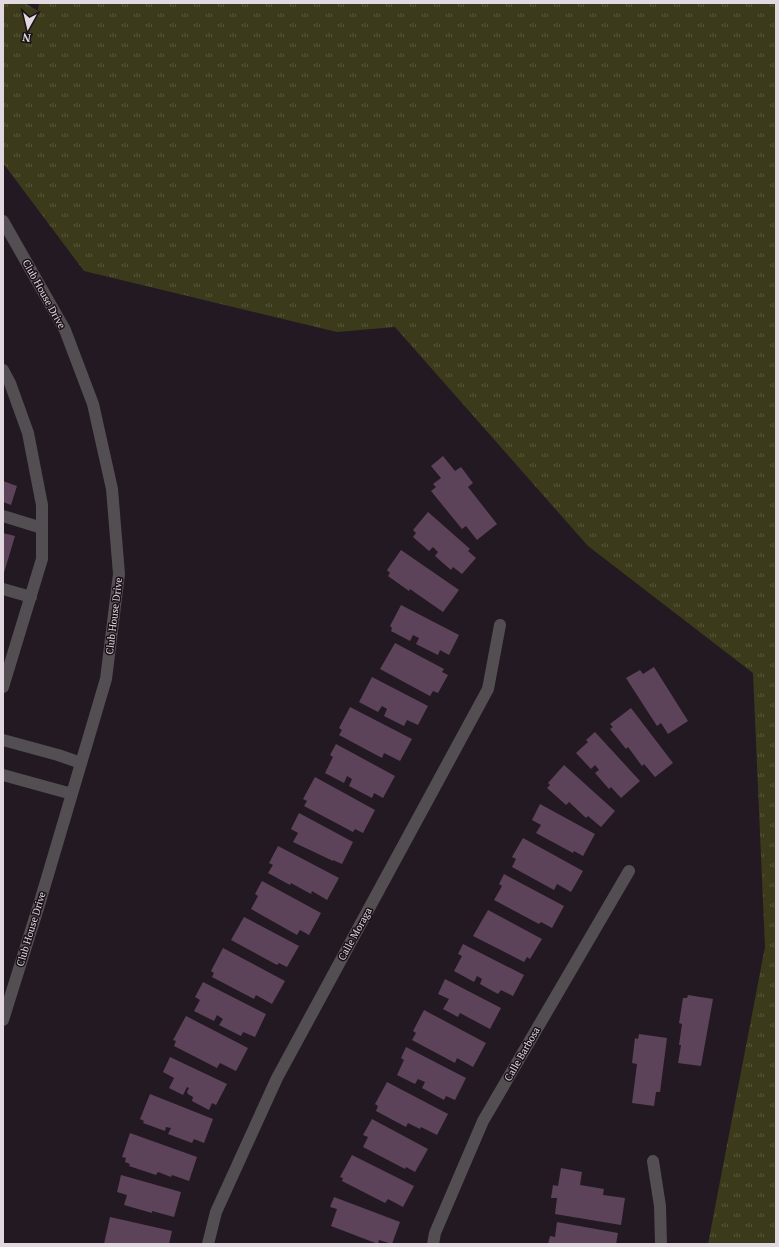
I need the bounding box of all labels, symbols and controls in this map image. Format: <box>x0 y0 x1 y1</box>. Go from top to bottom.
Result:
north arrow <box>8 8 48 48</box>
text: N <box>21 30 32 45</box>
street label: Club House Drive <box>20 257 68 331</box>
street label: Club House Drive <box>103 577 125 655</box>
street label: Club House Drive <box>13 890 49 968</box>
street label: Calle Moraga <box>335 905 375 963</box>
street label: Calle Barbosa <box>501 1025 543 1083</box>

